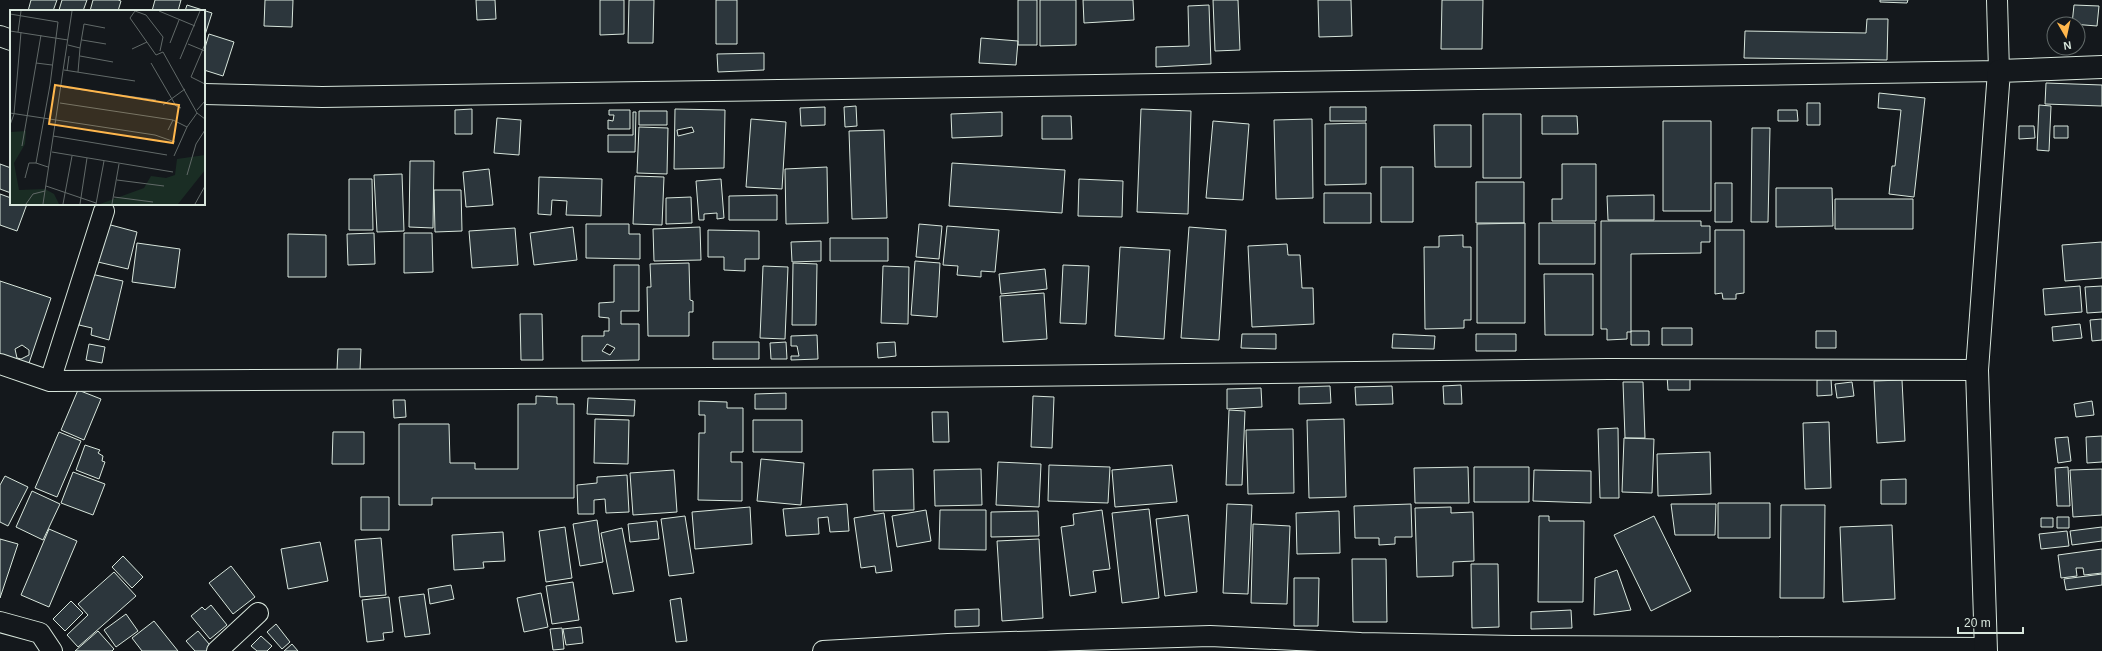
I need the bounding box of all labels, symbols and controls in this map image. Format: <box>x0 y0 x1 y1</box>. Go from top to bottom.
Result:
inset map <box>10 10 205 205</box>
north arrow <box>2046 16 2086 56</box>
text: N <box>2063 39 2072 52</box>
scale bar <box>1958 609 2023 635</box>
text: 20 m <box>1964 616 1991 630</box>

